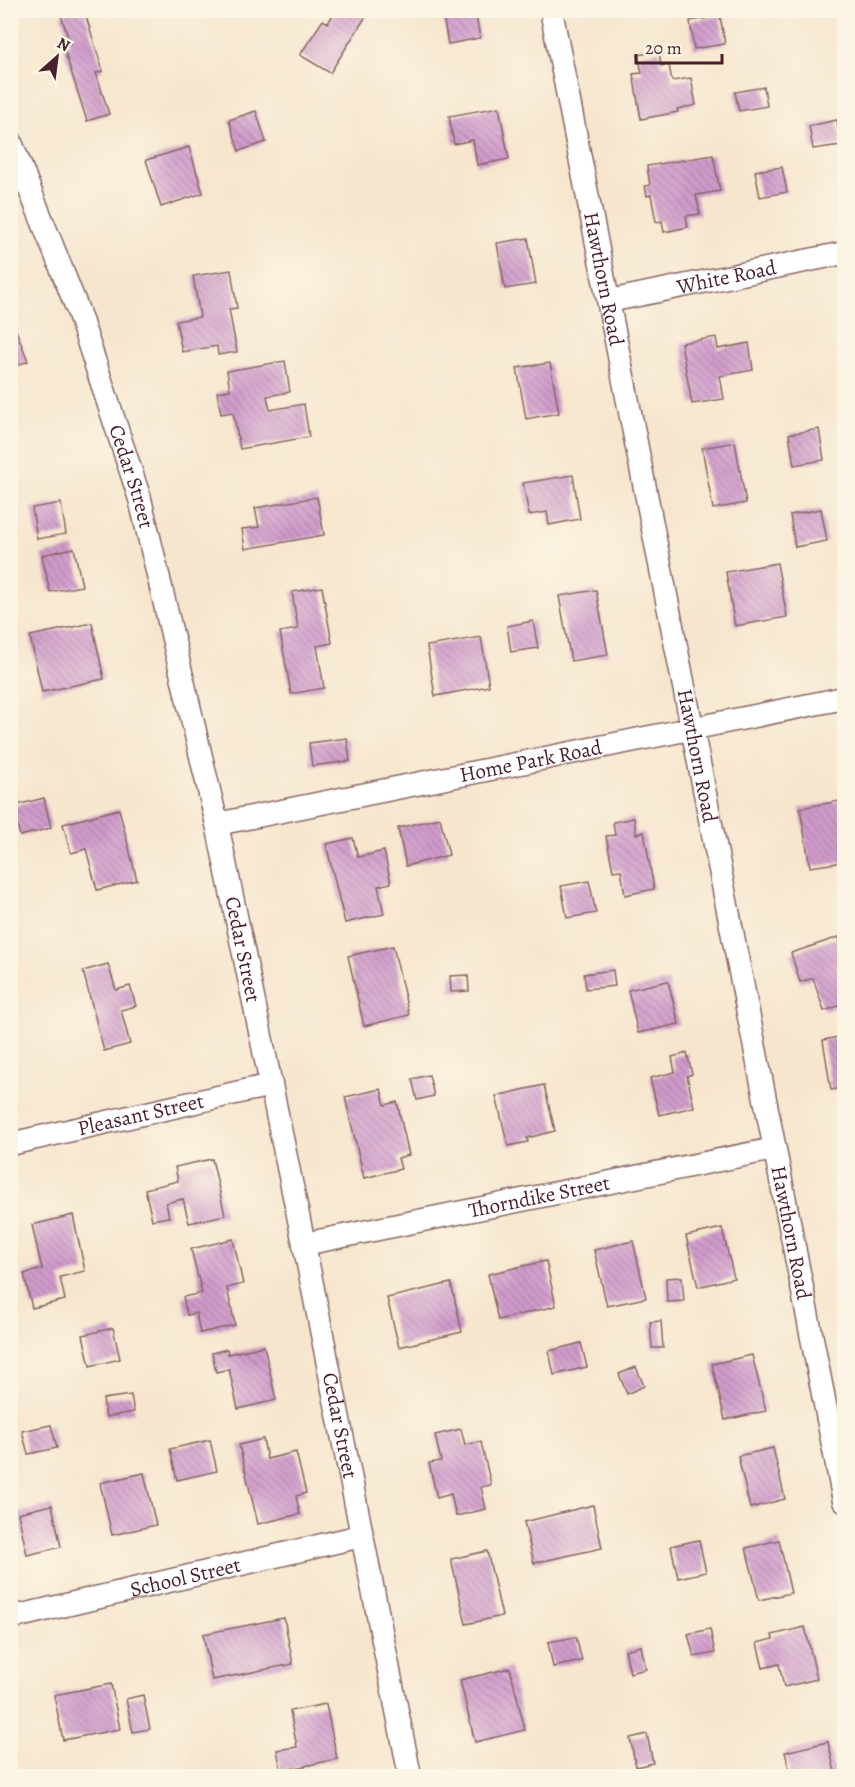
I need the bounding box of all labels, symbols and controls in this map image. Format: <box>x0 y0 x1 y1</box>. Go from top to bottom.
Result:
north arrow <box>27 27 87 87</box>
scale bar <box>636 27 722 65</box>
text: N <box>53 32 74 57</box>
text: 20 m <box>645 36 682 60</box>
street label: Hawthorn Road <box>577 210 631 349</box>
street label: White Road <box>673 253 779 301</box>
street label: Cedar Street <box>102 421 160 531</box>
street label: Hawthorn Road <box>671 686 725 826</box>
street label: Home Park Road <box>457 733 605 789</box>
street label: Cedar Street <box>218 894 268 1005</box>
street label: Pleasant Street <box>75 1087 207 1142</box>
street label: Hawthorn Road <box>764 1163 818 1303</box>
street label: Thorndike Street <box>466 1169 612 1224</box>
street label: Cedar Street <box>316 1370 364 1481</box>
street label: School Street <box>127 1551 243 1604</box>

